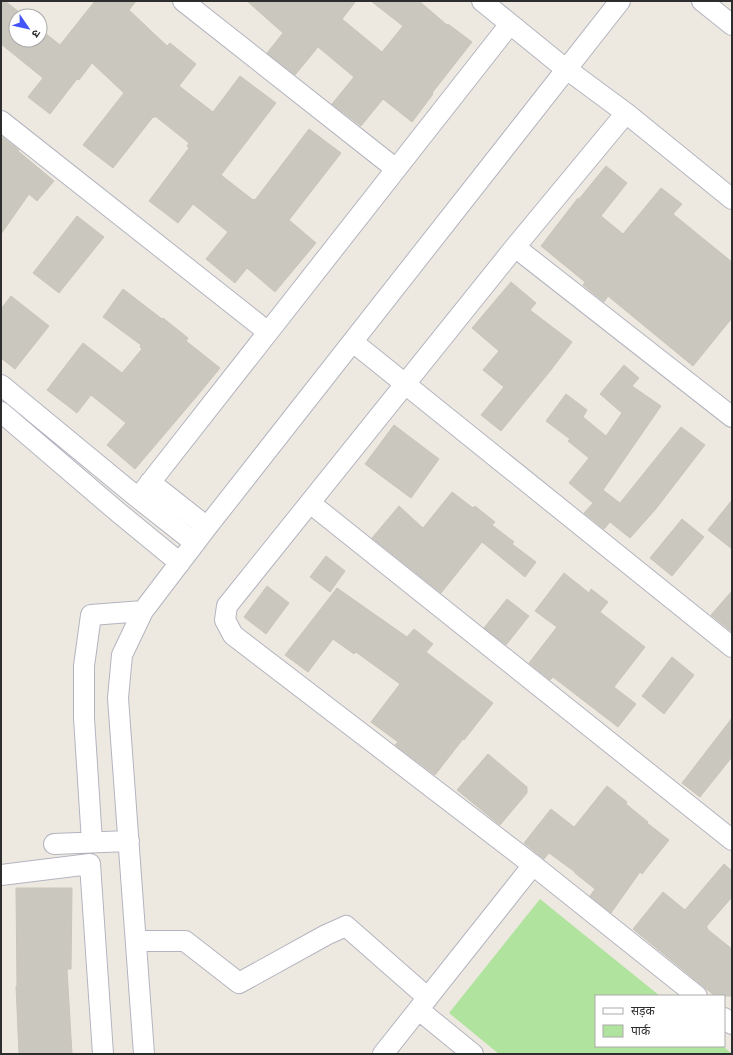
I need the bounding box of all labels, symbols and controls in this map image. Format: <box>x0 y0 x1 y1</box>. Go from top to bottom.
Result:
north arrow <box>8 8 48 48</box>
text: उ <box>29 28 44 41</box>
legend <box>595 995 725 1047</box>
text: सड़क <box>631 1003 656 1018</box>
text: पार्क <box>631 1023 651 1038</box>

